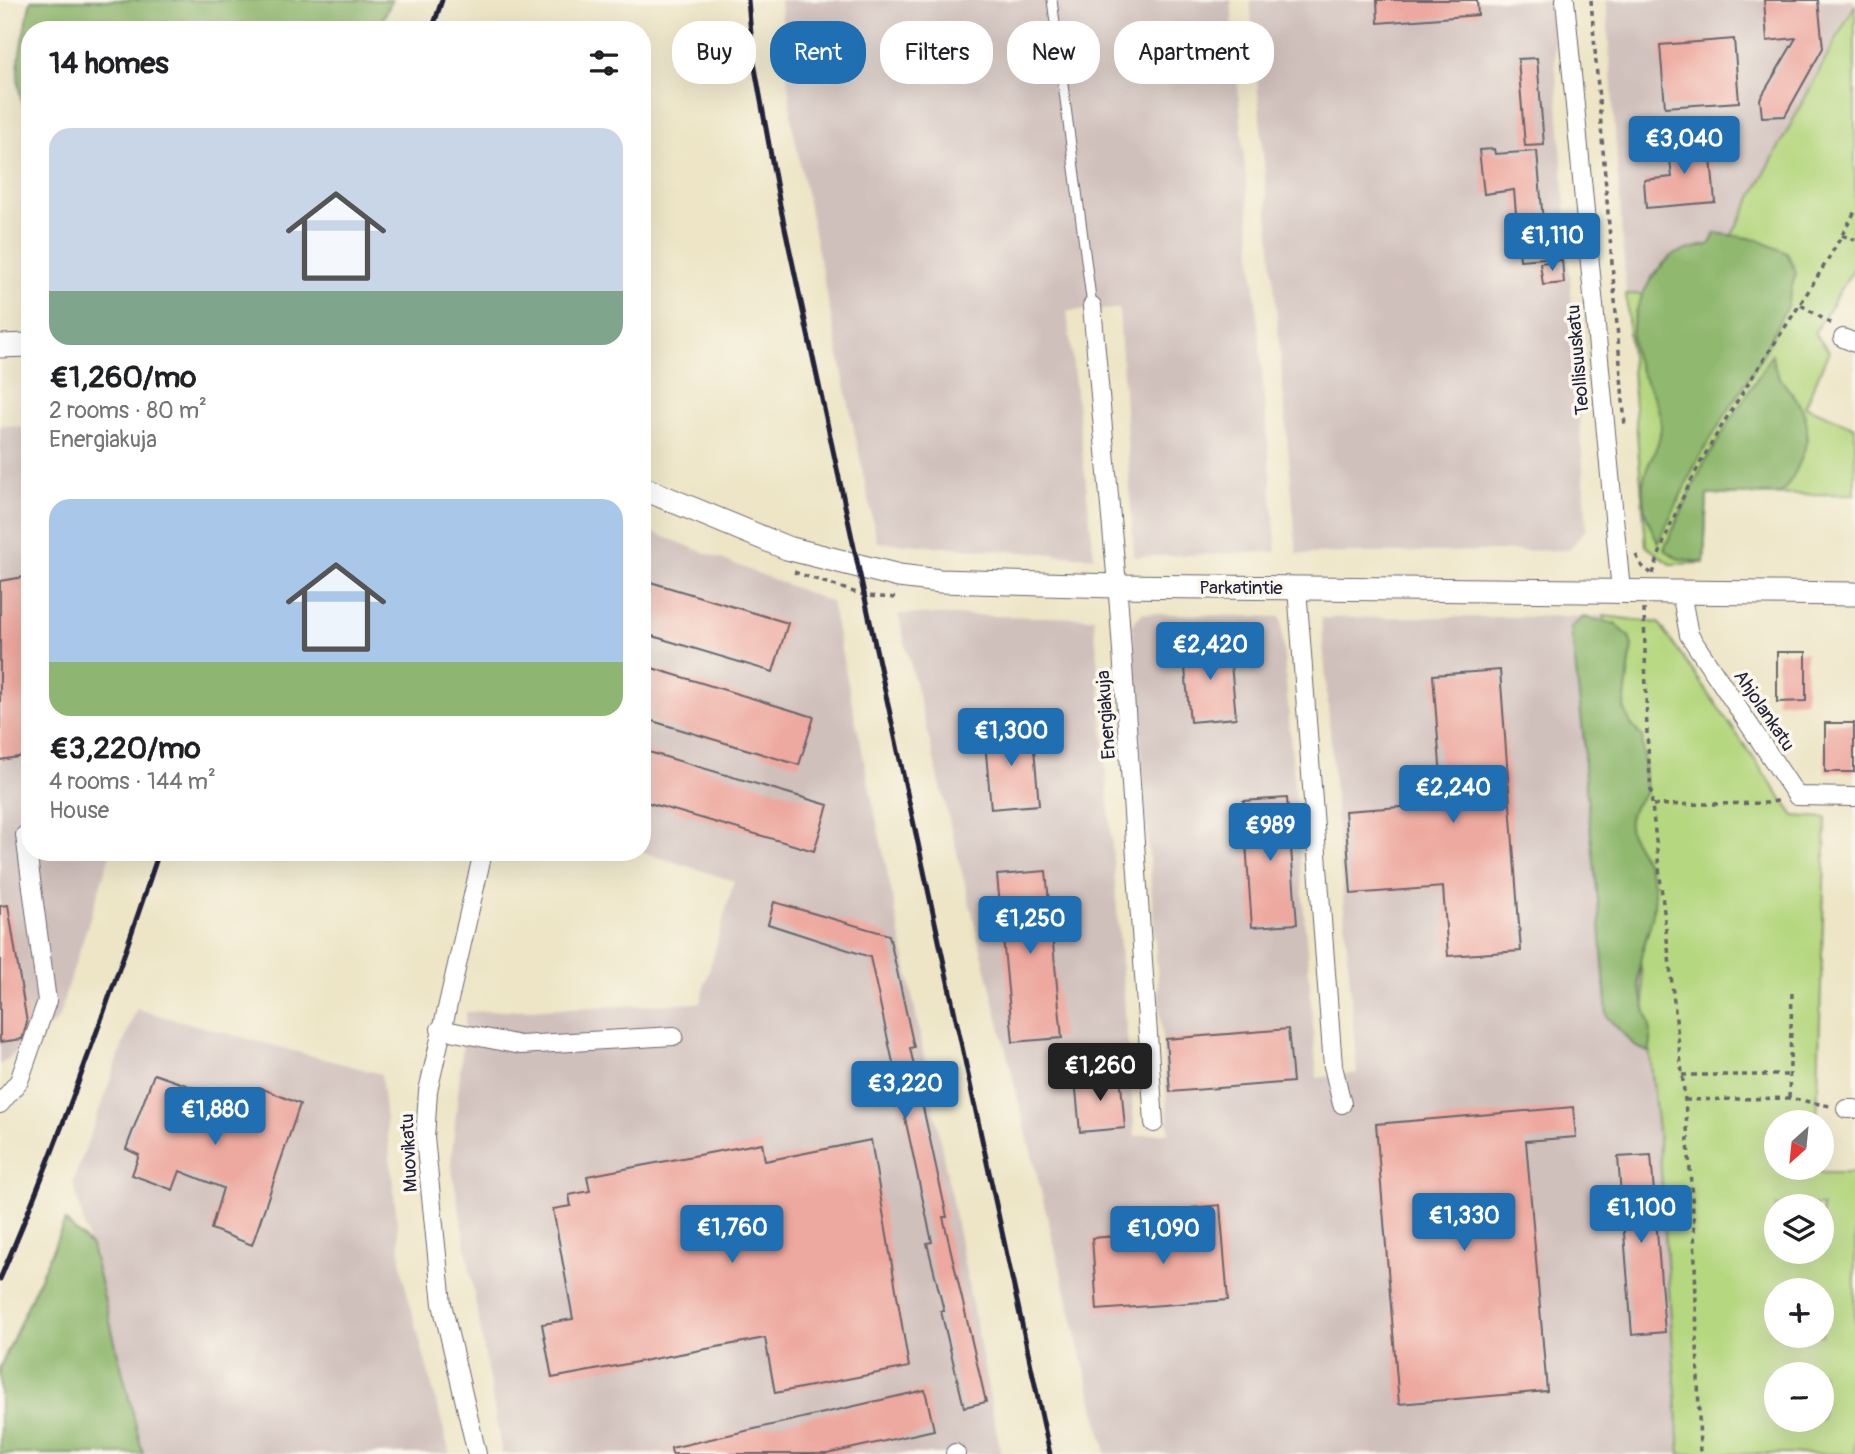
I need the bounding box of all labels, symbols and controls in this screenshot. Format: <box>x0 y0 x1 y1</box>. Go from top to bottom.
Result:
chip: Buy <box>672 21 756 84</box>
chip: Rent <box>770 21 866 84</box>
chip: Filters <box>880 21 993 84</box>
chip: New <box>1007 21 1100 84</box>
chip: Apartment <box>1114 21 1274 84</box>
icon: filters <box>585 44 623 82</box>
text: 14 homes <box>49 45 169 82</box>
pin: €3,040 <box>1627 116 1741 176</box>
text: €3,040 <box>1645 124 1723 153</box>
icon: home <box>273 173 399 299</box>
pin: €1,110 <box>1495 214 1609 273</box>
text: €1,110 <box>1520 221 1584 250</box>
street label: Teollisuuskatu <box>1561 304 1595 416</box>
text: €1,260/mo <box>49 359 196 396</box>
text: 2 rooms · 80 m² <box>49 396 207 425</box>
text: Energiakuja <box>49 425 157 454</box>
icon: home <box>273 544 399 670</box>
street label: Parkatintie <box>1199 576 1283 600</box>
pin: €2,420 <box>1153 622 1267 682</box>
text: €2,420 <box>1172 630 1248 659</box>
street label: Ahjolankatu <box>1728 665 1800 756</box>
street label: Energiakuja <box>1091 669 1121 760</box>
pin: €1,300 <box>954 708 1068 768</box>
text: €1,300 <box>974 716 1048 745</box>
text: €3,220/mo <box>49 730 201 767</box>
pin: €2,240 <box>1396 766 1510 825</box>
text: 4 rooms · 144 m² <box>49 767 216 796</box>
text: €2,240 <box>1415 773 1491 802</box>
text: House <box>49 796 109 825</box>
pin: €989 <box>1229 804 1311 863</box>
text: €989 <box>1245 811 1295 840</box>
pin: €1,250 <box>973 897 1087 956</box>
text: €1,250 <box>994 904 1066 933</box>
pin: €1,260 <box>1043 1044 1157 1103</box>
text: €1,260 <box>1064 1051 1136 1080</box>
pin: €3,220 <box>848 1062 962 1121</box>
text: €3,220 <box>867 1069 943 1098</box>
pin: €1,880 <box>158 1088 272 1147</box>
text: €1,880 <box>181 1095 249 1124</box>
north arrow <box>1764 1110 1834 1180</box>
map controls <box>1764 1110 1834 1432</box>
street label: Muovikatu <box>395 1113 423 1193</box>
pin: €1,100 <box>1584 1186 1698 1245</box>
text: €1,100 <box>1606 1193 1676 1222</box>
pin: €1,330 <box>1407 1194 1521 1253</box>
button: layers <box>1764 1194 1834 1264</box>
text: €1,330 <box>1428 1201 1500 1230</box>
pin: €1,760 <box>675 1206 789 1265</box>
pin: €1,090 <box>1106 1206 1220 1266</box>
text: €1,760 <box>696 1213 768 1242</box>
text: €1,090 <box>1126 1214 1200 1243</box>
button: + <box>1764 1278 1834 1348</box>
button: − <box>1764 1362 1834 1432</box>

